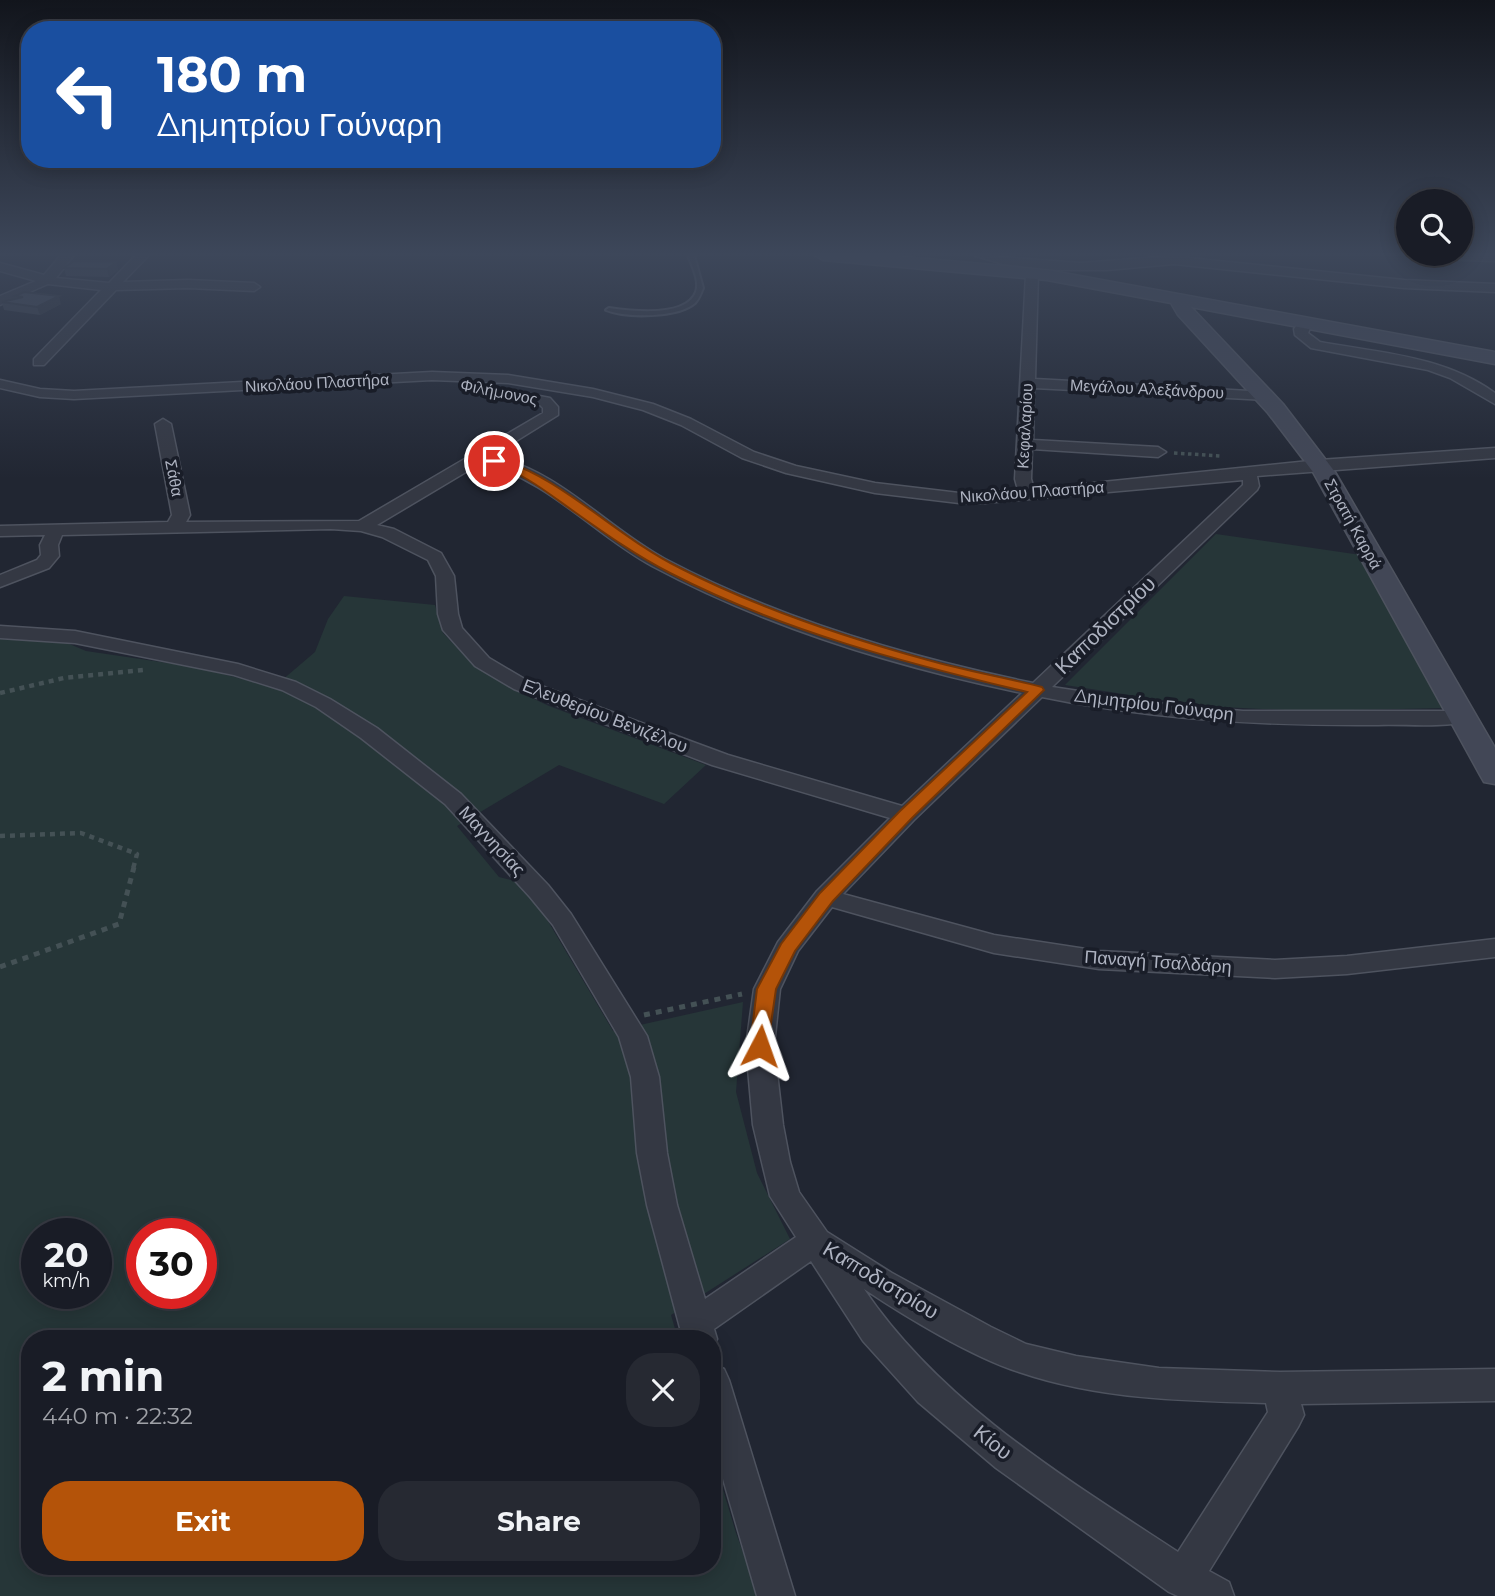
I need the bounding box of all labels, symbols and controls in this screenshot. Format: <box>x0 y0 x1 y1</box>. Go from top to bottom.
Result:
text: 180 m <box>157 45 307 104</box>
icon: left <box>42 49 133 140</box>
text: Δημητρίου Γούναρη <box>157 105 442 144</box>
map controls <box>1396 189 1473 266</box>
button: search <box>1396 189 1473 266</box>
street label: Νικολάου Πλαστήρα <box>244 370 390 396</box>
street label: Φιλήμονος <box>459 375 539 409</box>
street label: Μεγάλου Αλεξάνδρου <box>1069 375 1225 403</box>
street label: Κεφαλαρίου <box>1013 383 1037 469</box>
pin <box>464 431 524 491</box>
icon: arrive <box>475 442 513 480</box>
street label: Σάθα <box>161 458 187 498</box>
street label: Στρατή Καρρά <box>1320 475 1386 573</box>
street label: Νικολάου Πλαστήρα <box>959 477 1105 507</box>
street label: Καποδιστρίου <box>1050 571 1160 679</box>
street label: Ελευθερίου Βενιζέλου <box>519 674 691 758</box>
street label: Δημητρίου Γούναρη <box>1073 684 1235 726</box>
street label: Μαγνησίας <box>454 801 530 881</box>
street label: Παναγή Τσαλδάρη <box>1084 946 1232 978</box>
position arrow <box>723 1009 797 1083</box>
speed limit sign: 30 <box>126 1218 217 1309</box>
text: 20 <box>44 1233 89 1276</box>
street label: Καποδιστρίου <box>819 1236 943 1324</box>
text: km/h <box>42 1270 91 1292</box>
text: 2 min <box>42 1350 164 1402</box>
button: close <box>626 1353 700 1427</box>
text: 440 m · 22:32 <box>42 1402 193 1430</box>
street label: Κίου <box>969 1419 1017 1465</box>
button: Exit <box>42 1481 364 1561</box>
button: Share <box>378 1481 700 1561</box>

